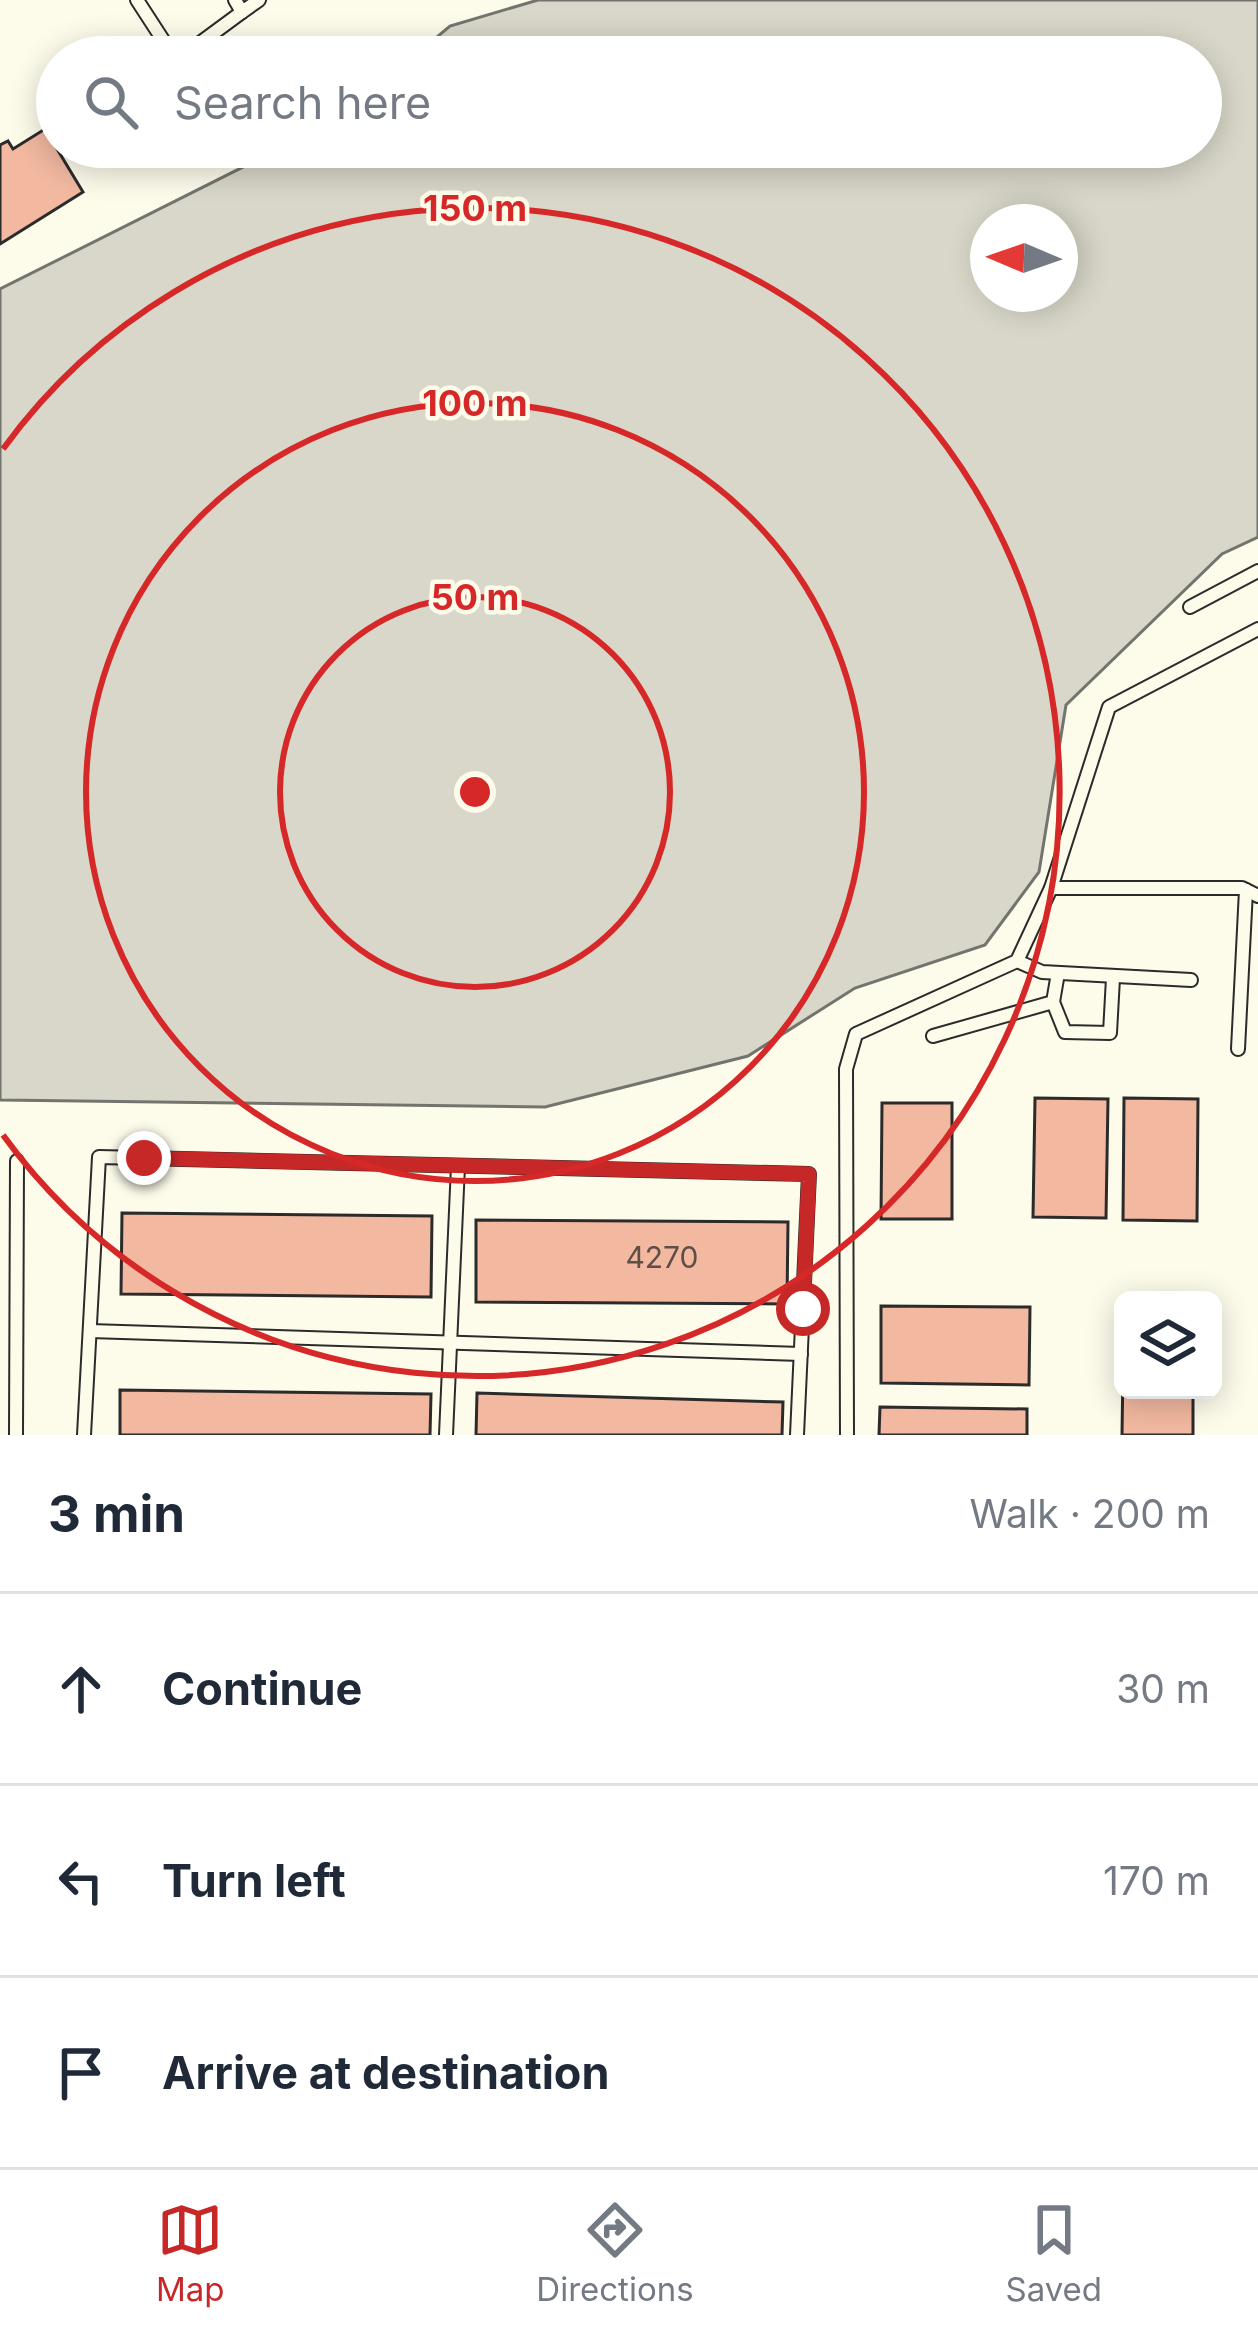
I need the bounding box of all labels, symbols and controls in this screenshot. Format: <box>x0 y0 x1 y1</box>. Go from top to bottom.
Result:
search box <box>36 36 1222 168</box>
icon: search <box>78 69 144 135</box>
text: Search here <box>174 75 431 130</box>
text: 150 m <box>423 186 527 230</box>
north arrow <box>970 204 1078 312</box>
text: 100 m <box>422 381 528 425</box>
text: 50 m <box>431 575 519 619</box>
centre of rings <box>454 771 496 813</box>
route end <box>117 1131 171 1185</box>
house number: 4270 <box>625 1239 699 1275</box>
route start <box>776 1282 830 1336</box>
map controls <box>1114 1291 1222 1399</box>
button: layers <box>1114 1291 1222 1399</box>
text: 3 min <box>48 1483 185 1544</box>
text: Walk · 200 m <box>970 1490 1210 1537</box>
icon: ahead <box>48 1656 114 1722</box>
text: Continue <box>162 1661 362 1716</box>
text: 30 m <box>1116 1665 1210 1712</box>
icon: left <box>48 1848 114 1914</box>
text: Turn left <box>162 1853 346 1908</box>
text: 170 m <box>1103 1857 1210 1904</box>
icon: arrive <box>48 2040 114 2106</box>
text: Arrive at destination <box>162 2045 609 2100</box>
tab: Map <box>156 2197 224 2309</box>
tab: Directions <box>536 2197 694 2309</box>
tab: Saved <box>1005 2197 1102 2309</box>

